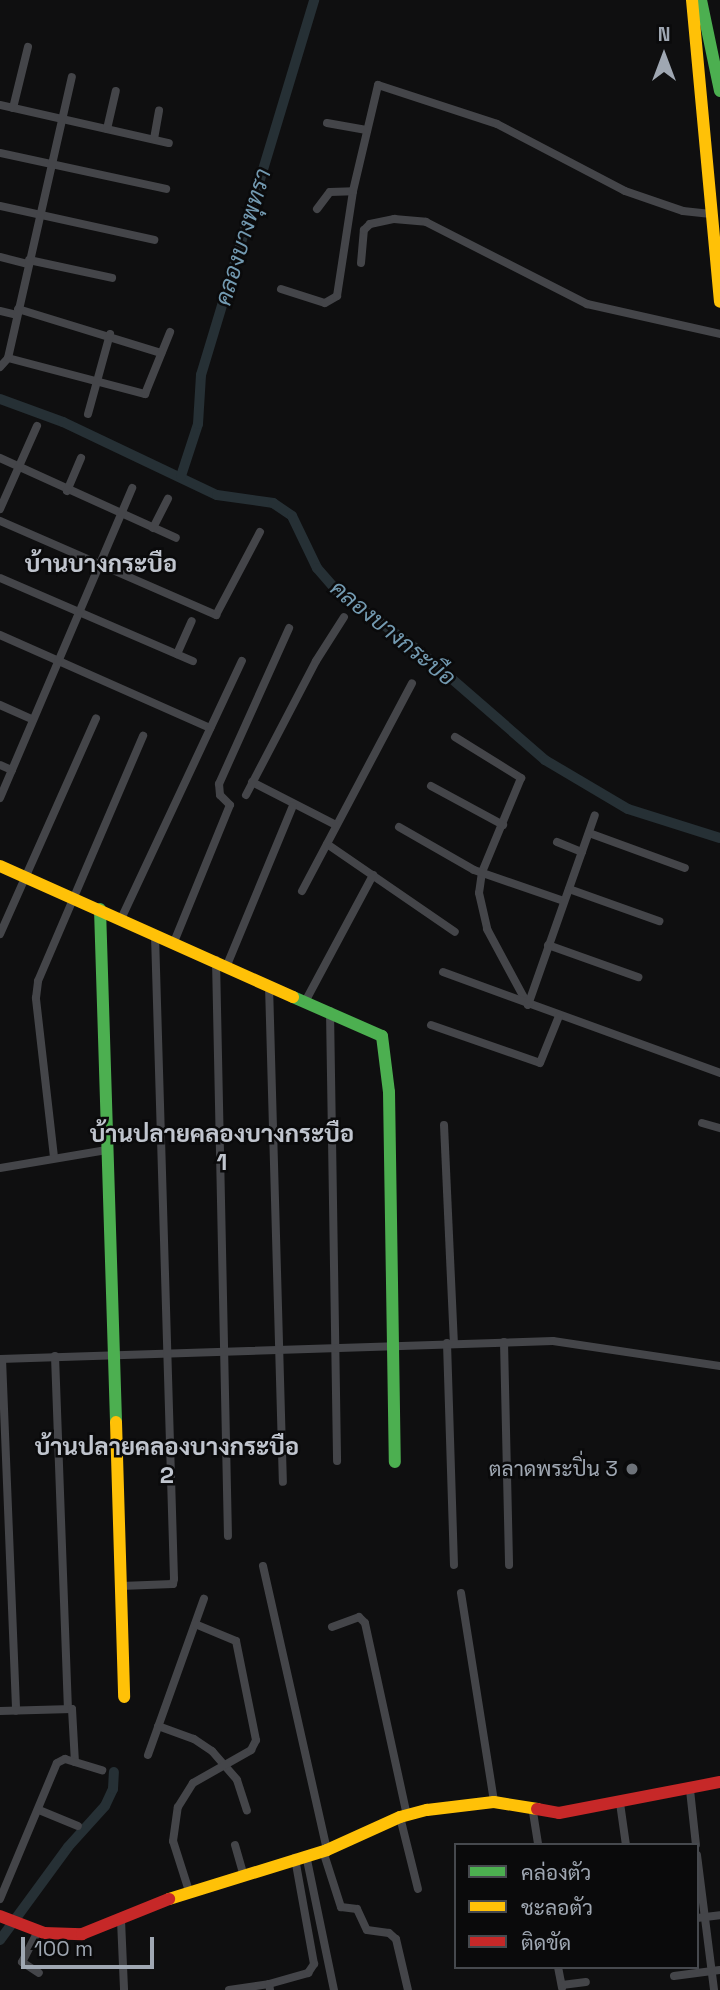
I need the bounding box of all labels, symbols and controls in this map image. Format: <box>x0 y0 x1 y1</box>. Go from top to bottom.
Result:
north arrow <box>629 21 699 91</box>
text: N <box>658 22 670 47</box>
water label: คลองบางพุทรา <box>209 165 277 309</box>
district label: บ้านบางกระบือ <box>25 550 177 578</box>
water label: คลองบางกระบือ <box>325 574 461 692</box>
district label: บ้านปลายคลองบางกระบือ 1 <box>90 1120 354 1176</box>
district label: บ้านปลายคลองบางกระบือ 2 <box>35 1433 299 1489</box>
place label: ตลาดพระปิ่น 3 <box>489 1456 618 1482</box>
marker: ตลาดพระปิ่น 3 <box>624 1461 640 1477</box>
legend <box>454 1843 699 1969</box>
text: คล่องตัว <box>521 1859 591 1886</box>
text: ชะลอตัว <box>521 1894 593 1921</box>
scale bar <box>24 1924 158 1968</box>
text: ติดขัด <box>521 1929 571 1956</box>
text: 100 m <box>34 1935 93 1962</box>

